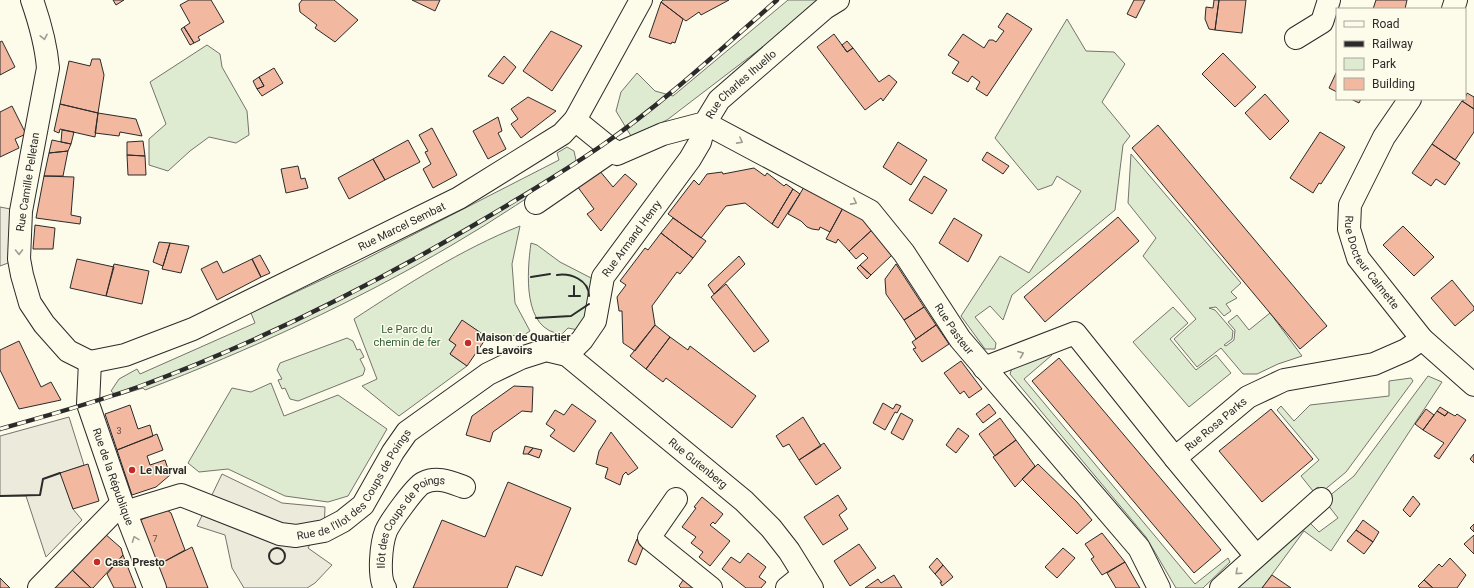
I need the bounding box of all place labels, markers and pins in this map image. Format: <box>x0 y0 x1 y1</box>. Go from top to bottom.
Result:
place label: Maison de Quartier Les Lavoirs <box>476 331 571 357</box>
marker: Maison de Quartier Les Lavoirs <box>463 338 473 348</box>
place label: Le Narval <box>140 464 187 477</box>
marker: Le Narval <box>127 465 137 475</box>
place label: Casa Presto <box>105 556 165 569</box>
marker: Casa Presto <box>92 557 102 567</box>

